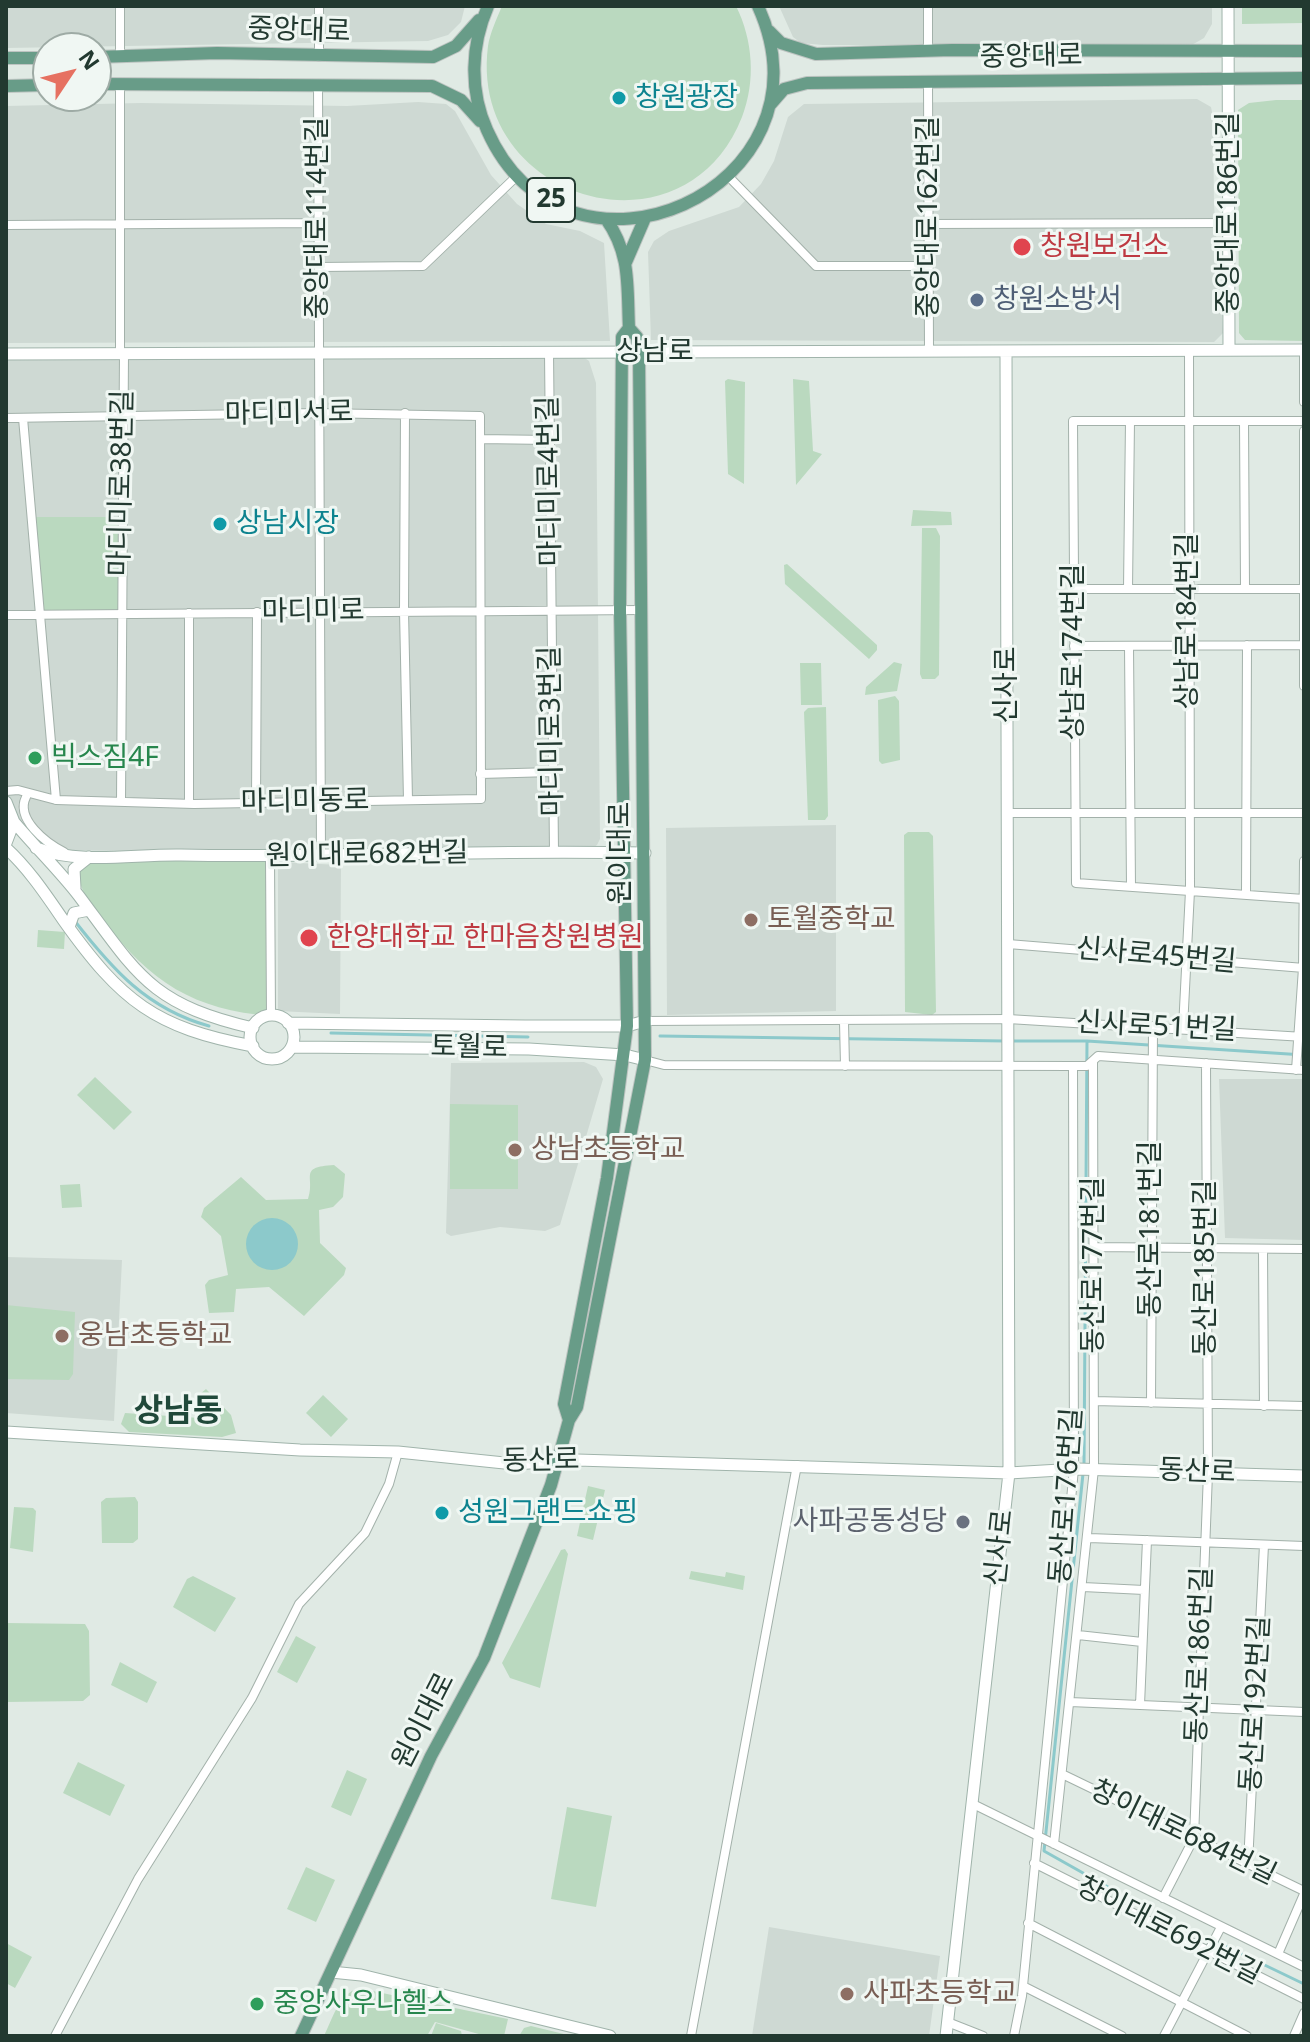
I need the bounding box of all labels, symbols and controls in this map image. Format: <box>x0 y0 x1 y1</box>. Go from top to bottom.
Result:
street label: 중앙대로 <box>247 12 351 50</box>
north arrow <box>32 32 112 112</box>
street label: 중앙대로 <box>979 39 1083 75</box>
text: N <box>73 43 107 75</box>
place label: 창원광장 <box>635 81 738 115</box>
marker: 창원광장 <box>610 89 628 107</box>
street label: 중앙대로186번길 <box>1212 112 1246 314</box>
street label: 중앙대로162번길 <box>912 116 946 318</box>
street label: 중앙대로114번길 <box>301 117 335 319</box>
road number: 25 <box>527 178 575 222</box>
place label: 창원보건소 <box>1040 230 1169 264</box>
marker: 창원보건소 <box>1011 236 1033 258</box>
place label: 창원소방서 <box>993 283 1122 317</box>
marker: 창원소방서 <box>968 291 986 309</box>
street label: 상남로 <box>616 335 694 369</box>
street label: 마디미로38번길 <box>104 389 140 577</box>
street label: 마디미로4번길 <box>532 395 568 567</box>
street label: 마디미서로 <box>224 396 354 432</box>
place label: 상남시장 <box>236 507 339 541</box>
marker: 상남시장 <box>211 515 229 533</box>
street label: 상남로184번길 <box>1171 533 1205 709</box>
street label: 상남로174번길 <box>1057 564 1091 740</box>
street label: 마디미로 <box>261 594 365 630</box>
street label: 마디미로3번길 <box>534 645 570 817</box>
street label: 신사로 <box>990 646 1024 724</box>
place label: 빅스짐4F <box>51 741 159 775</box>
marker: 빅스짐4F <box>26 749 44 767</box>
street label: 마디미동로 <box>240 784 370 820</box>
street label: 원이대로 <box>604 801 638 905</box>
street label: 원이대로682번길 <box>265 836 469 874</box>
place label: 토월중학교 <box>767 903 896 937</box>
marker: 토월중학교 <box>742 911 760 929</box>
place label: 한양대학교 한마음창원병원 <box>327 921 643 955</box>
marker: 한양대학교 한마음창원병원 <box>298 927 320 949</box>
street label: 신사로45번길 <box>1074 932 1238 980</box>
street label: 신사로51번길 <box>1075 1006 1237 1048</box>
street label: 토월로 <box>430 1031 508 1065</box>
place label: 상남초등학교 <box>531 1133 686 1167</box>
marker: 상남초등학교 <box>506 1141 524 1159</box>
street label: 동산로181번길 <box>1134 1141 1168 1317</box>
street label: 동산로177번길 <box>1077 1177 1111 1353</box>
street label: 동산로185번길 <box>1189 1180 1223 1356</box>
place label: 웅남초등학교 <box>78 1319 233 1353</box>
marker: 웅남초등학교 <box>53 1327 71 1345</box>
district label: 상남동 <box>134 1393 222 1431</box>
street label: 동산로176번길 <box>1044 1407 1090 1585</box>
street label: 동산로 <box>502 1444 580 1478</box>
street label: 동산로 <box>1158 1454 1236 1490</box>
place label: 성원그랜드쇼핑 <box>458 1496 638 1530</box>
marker: 성원그랜드쇼핑 <box>433 1504 451 1522</box>
place label: 사파공동성당 <box>792 1505 947 1539</box>
street label: 신사로 <box>979 1508 1021 1588</box>
marker: 사파공동성당 <box>954 1513 972 1531</box>
street label: 동산로186번길 <box>1180 1566 1220 1744</box>
street label: 동산로192번길 <box>1235 1615 1277 1793</box>
street label: 원이대로 <box>386 1667 462 1775</box>
street label: 창이대로684번길 <box>1085 1773 1281 1893</box>
street label: 창이대로692번길 <box>1071 1870 1267 1992</box>
place label: 사파초등학교 <box>863 1977 1018 2011</box>
marker: 사파초등학교 <box>838 1985 856 2003</box>
place label: 중앙사우나헬스 <box>273 1987 453 2021</box>
marker: 중앙사우나헬스 <box>248 1995 266 2013</box>

